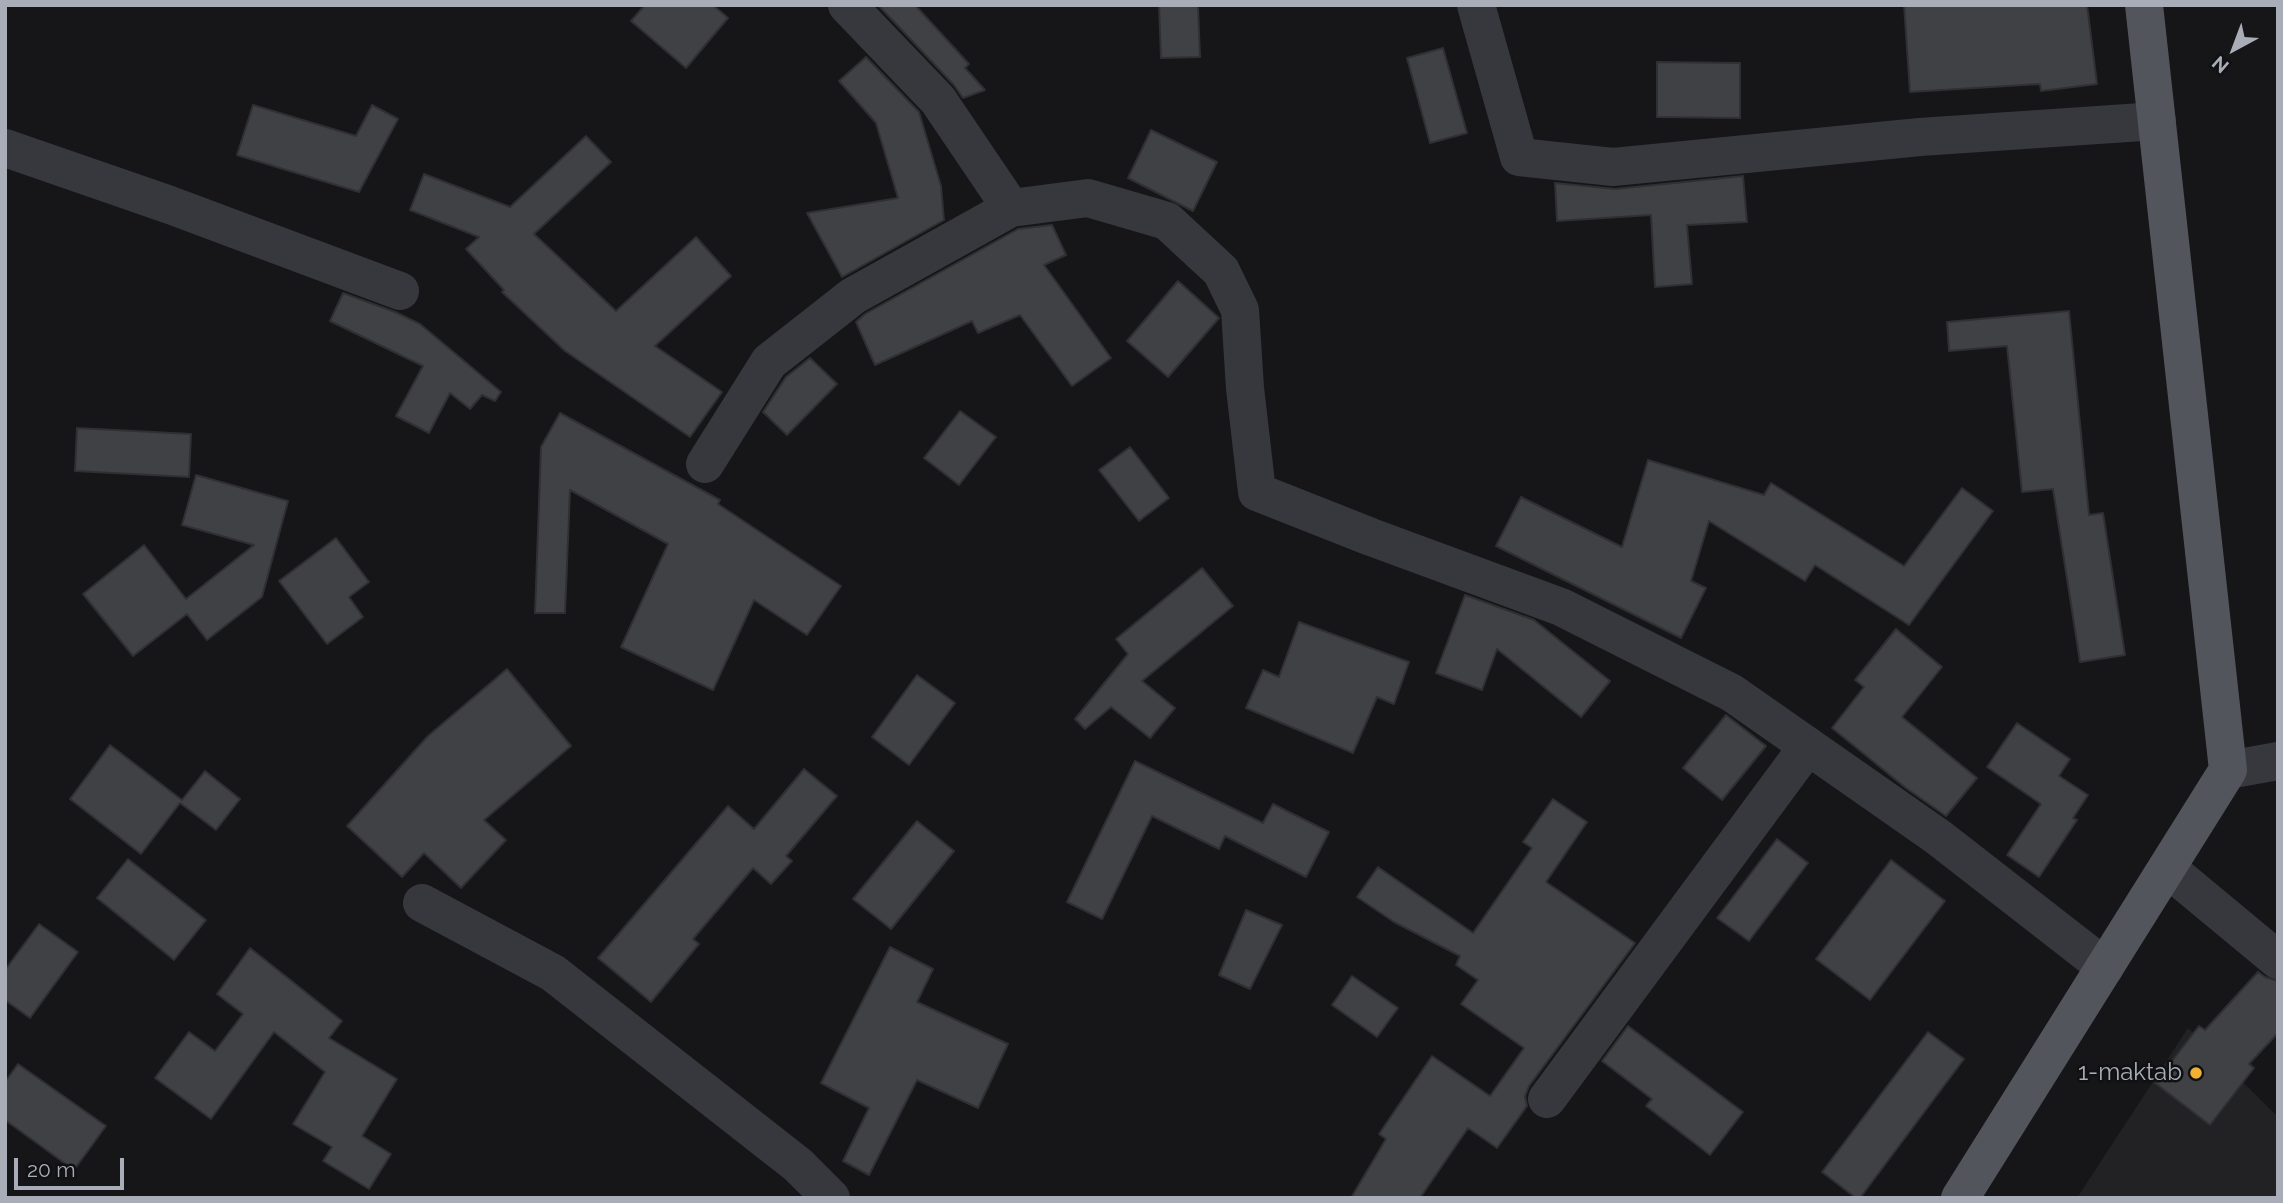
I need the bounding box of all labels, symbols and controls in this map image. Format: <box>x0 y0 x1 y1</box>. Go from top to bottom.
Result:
north arrow <box>2199 14 2269 84</box>
text: N <box>2208 52 2233 78</box>
place label: 1-maktab <box>2078 1059 2182 1087</box>
marker: 1-maktab <box>2188 1065 2204 1081</box>
scale bar <box>18 1144 128 1188</box>
text: 20 m <box>27 1157 75 1182</box>

